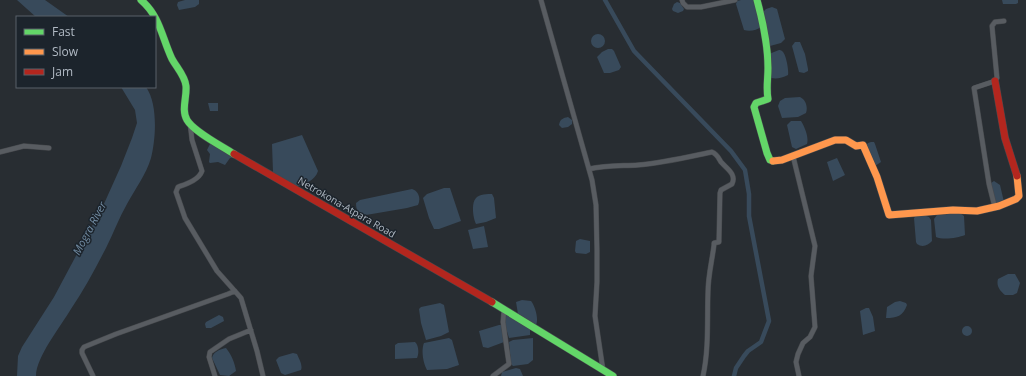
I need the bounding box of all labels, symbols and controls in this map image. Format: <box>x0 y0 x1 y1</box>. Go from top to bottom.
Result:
legend <box>16 16 156 88</box>
text: Fast <box>52 23 75 40</box>
text: Slow <box>52 43 79 60</box>
text: Jam <box>51 63 73 80</box>
street label: Netrokona-Atpara Road <box>296 173 398 241</box>
water label: Mogra River <box>69 198 110 257</box>

